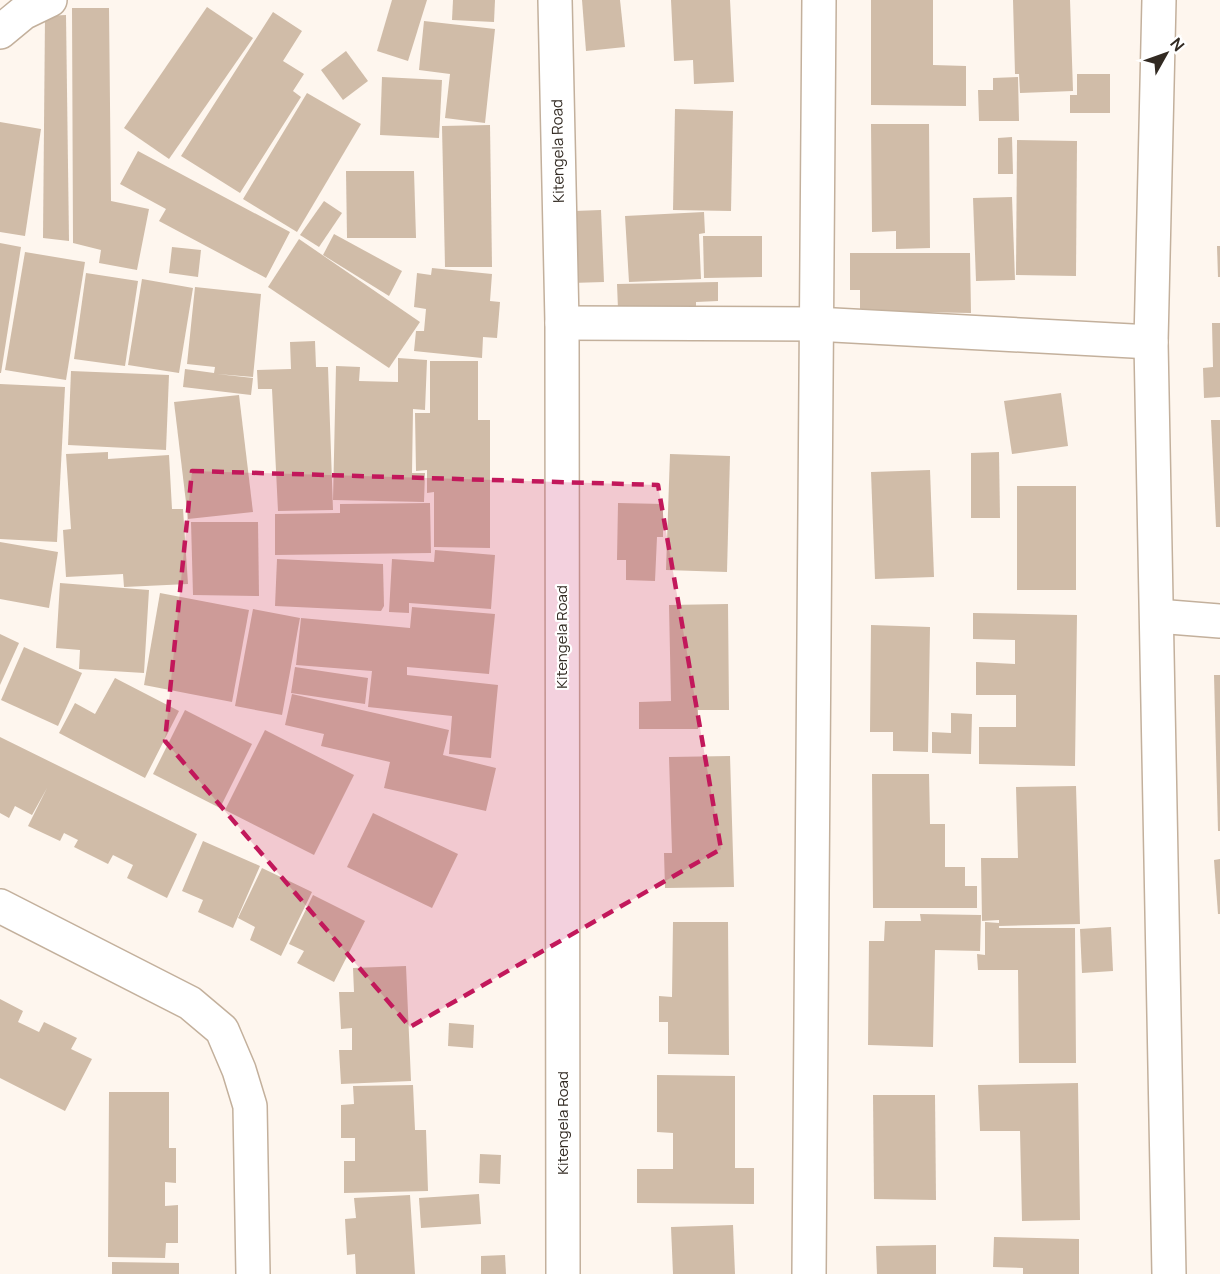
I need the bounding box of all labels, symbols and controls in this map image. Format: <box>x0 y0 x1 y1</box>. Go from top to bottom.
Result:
north arrow <box>1136 24 1196 84</box>
text: N <box>1165 33 1190 56</box>
street label: Kitengela Road <box>546 99 569 203</box>
street label: Kitengela Road <box>551 585 572 689</box>
street label: Kitengela Road <box>552 1071 573 1175</box>

